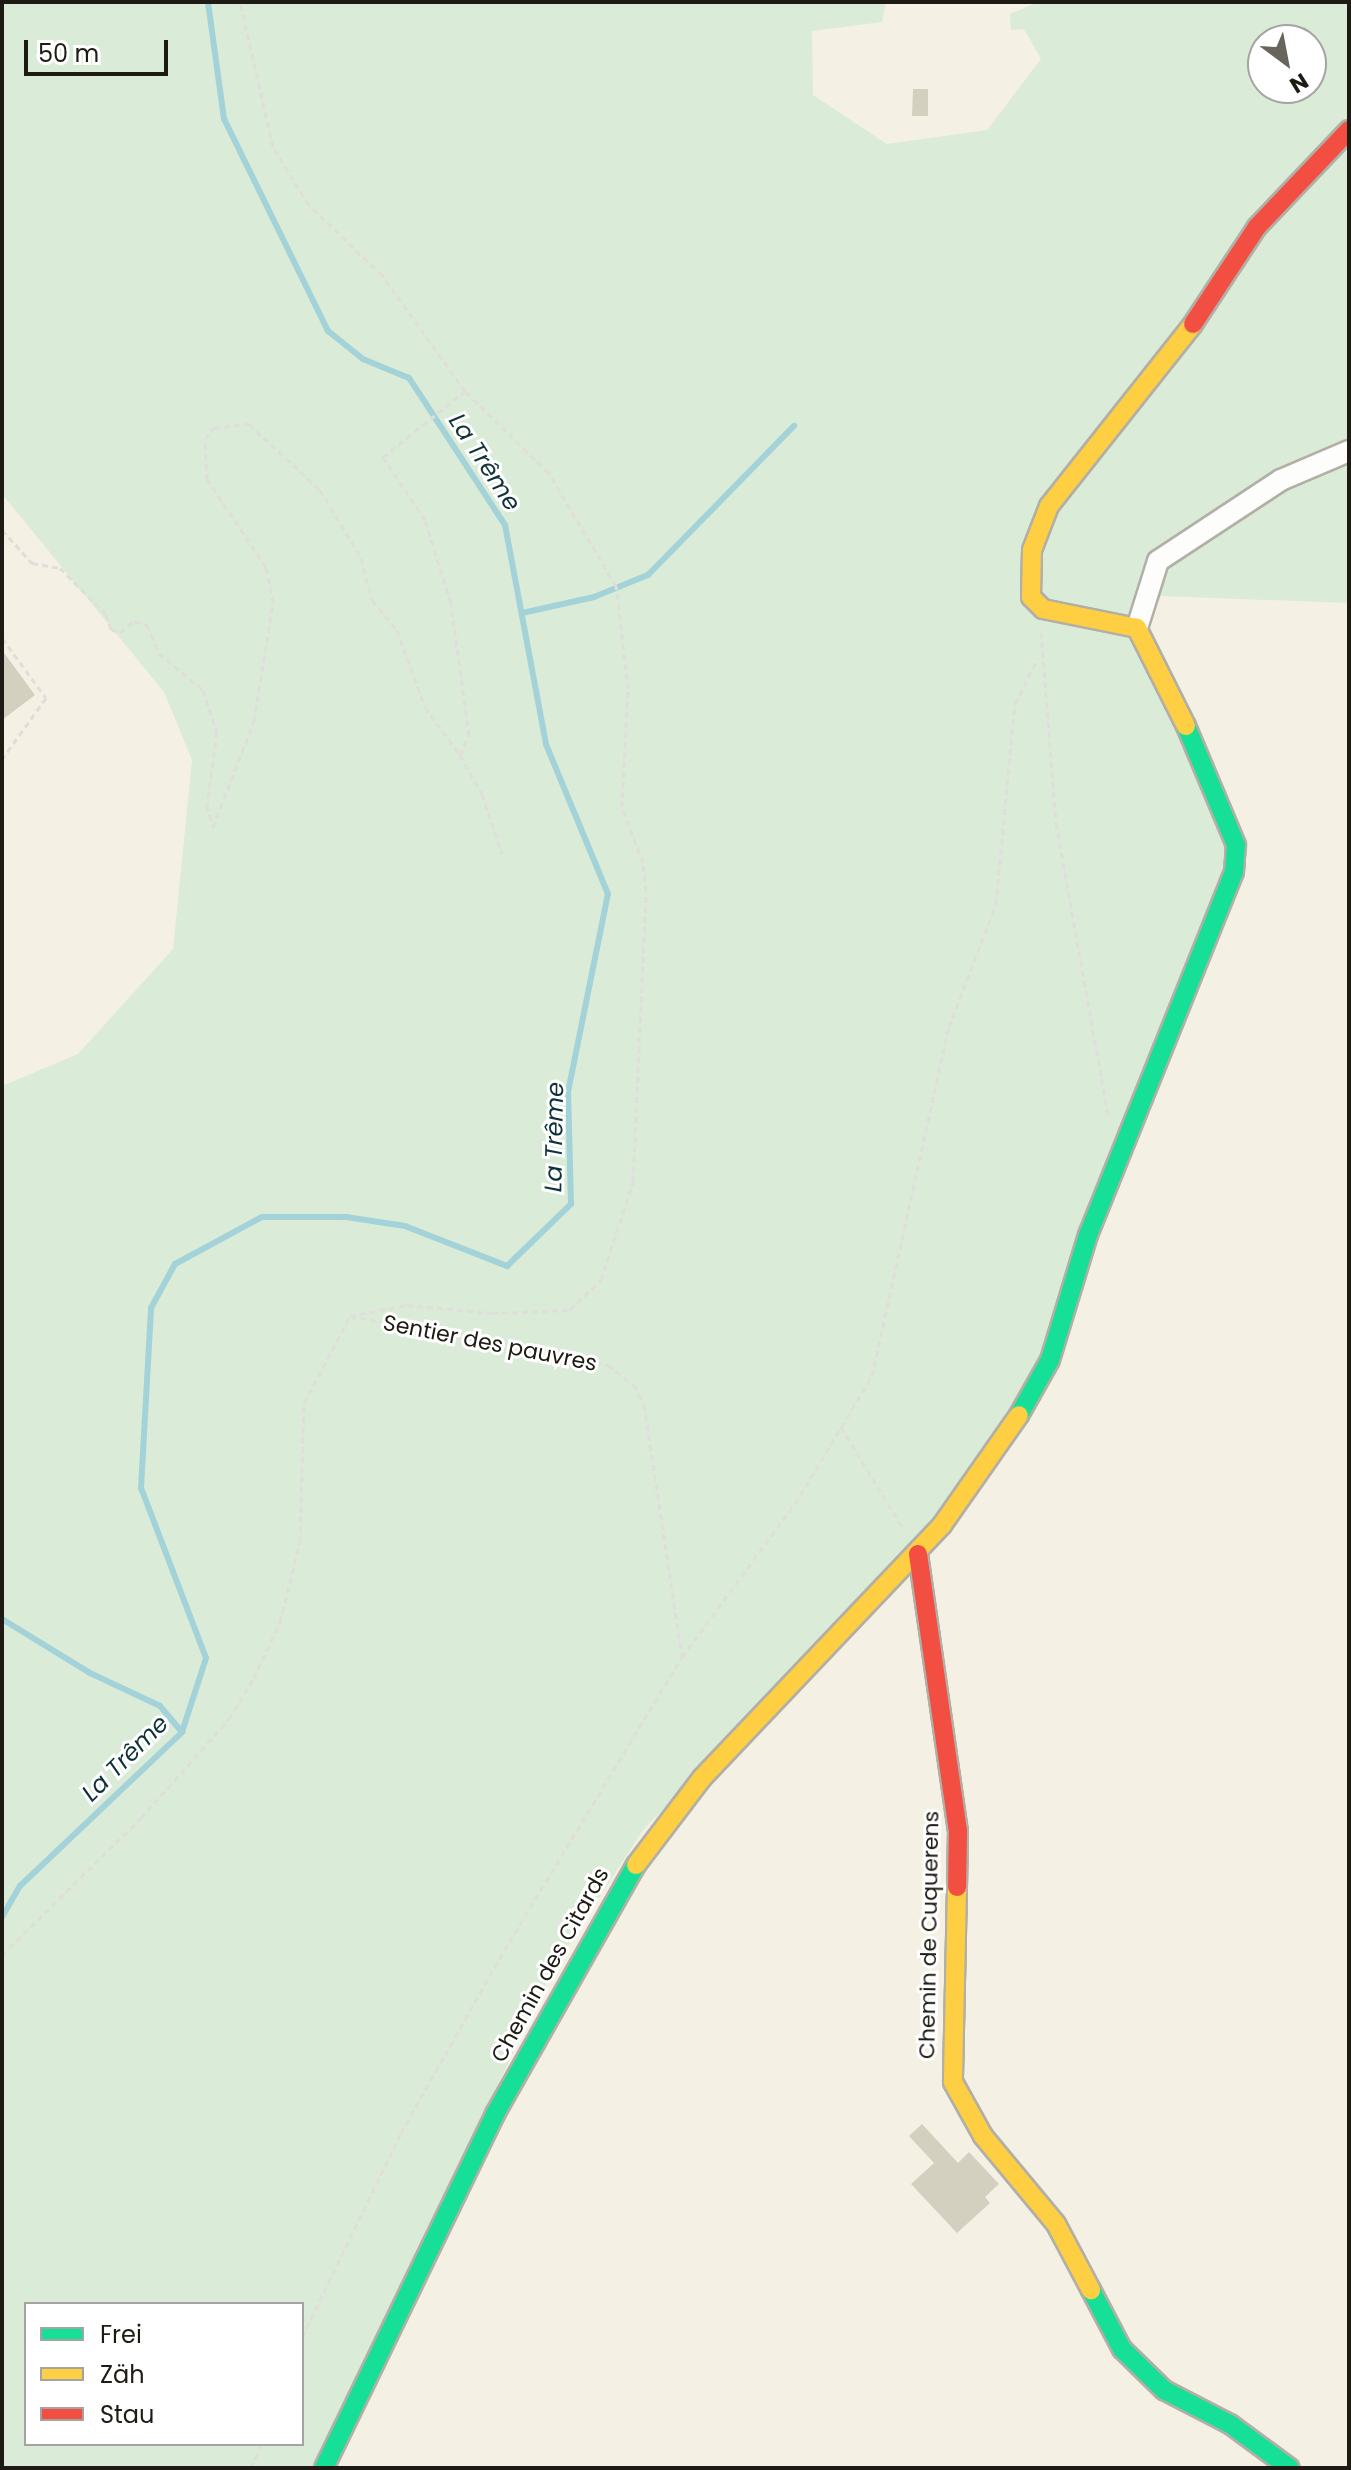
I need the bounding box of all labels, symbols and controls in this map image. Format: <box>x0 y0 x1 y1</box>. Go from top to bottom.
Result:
scale bar <box>28 24 172 74</box>
north arrow <box>1247 24 1327 104</box>
text: 50 m <box>38 37 99 70</box>
text: N <box>1284 66 1314 101</box>
water label: La Trême <box>443 408 527 516</box>
water label: La Trême <box>539 1082 569 1192</box>
street label: Sentier des pauvres <box>381 1309 599 1377</box>
water label: La Trême <box>76 1709 174 1807</box>
street label: Chemin de Cuquerens <box>914 1811 944 2059</box>
street label: Chemin des Citards <box>486 1863 614 2067</box>
legend <box>24 2302 304 2446</box>
text: Frei <box>100 2318 142 2351</box>
text: Zäh <box>100 2358 145 2391</box>
text: Stau <box>100 2398 154 2431</box>

